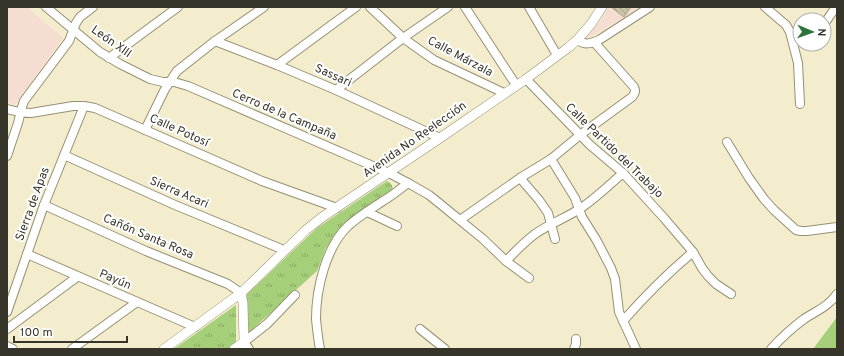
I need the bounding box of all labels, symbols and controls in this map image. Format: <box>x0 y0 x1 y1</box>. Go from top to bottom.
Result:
north arrow <box>792 12 832 52</box>
street label: León Xlll <box>88 22 134 62</box>
text: N <box>814 28 828 37</box>
street label: Calle Márzala <box>424 33 496 81</box>
street label: Sassari <box>312 61 354 91</box>
street label: Cerro de la Campaña <box>229 86 339 144</box>
street label: Avenida No Reelección <box>360 98 470 182</box>
street label: Calle Partido del Trabajo <box>561 100 667 202</box>
street label: Calle Potosí <box>147 111 212 152</box>
street label: Sierra de Apas <box>12 165 54 243</box>
street label: Sierra Acari <box>147 173 211 213</box>
street label: Cañón Santa Rosa <box>100 211 196 263</box>
street label: Payún <box>96 266 134 294</box>
scale bar <box>14 318 127 344</box>
text: 100 m <box>20 325 53 341</box>

